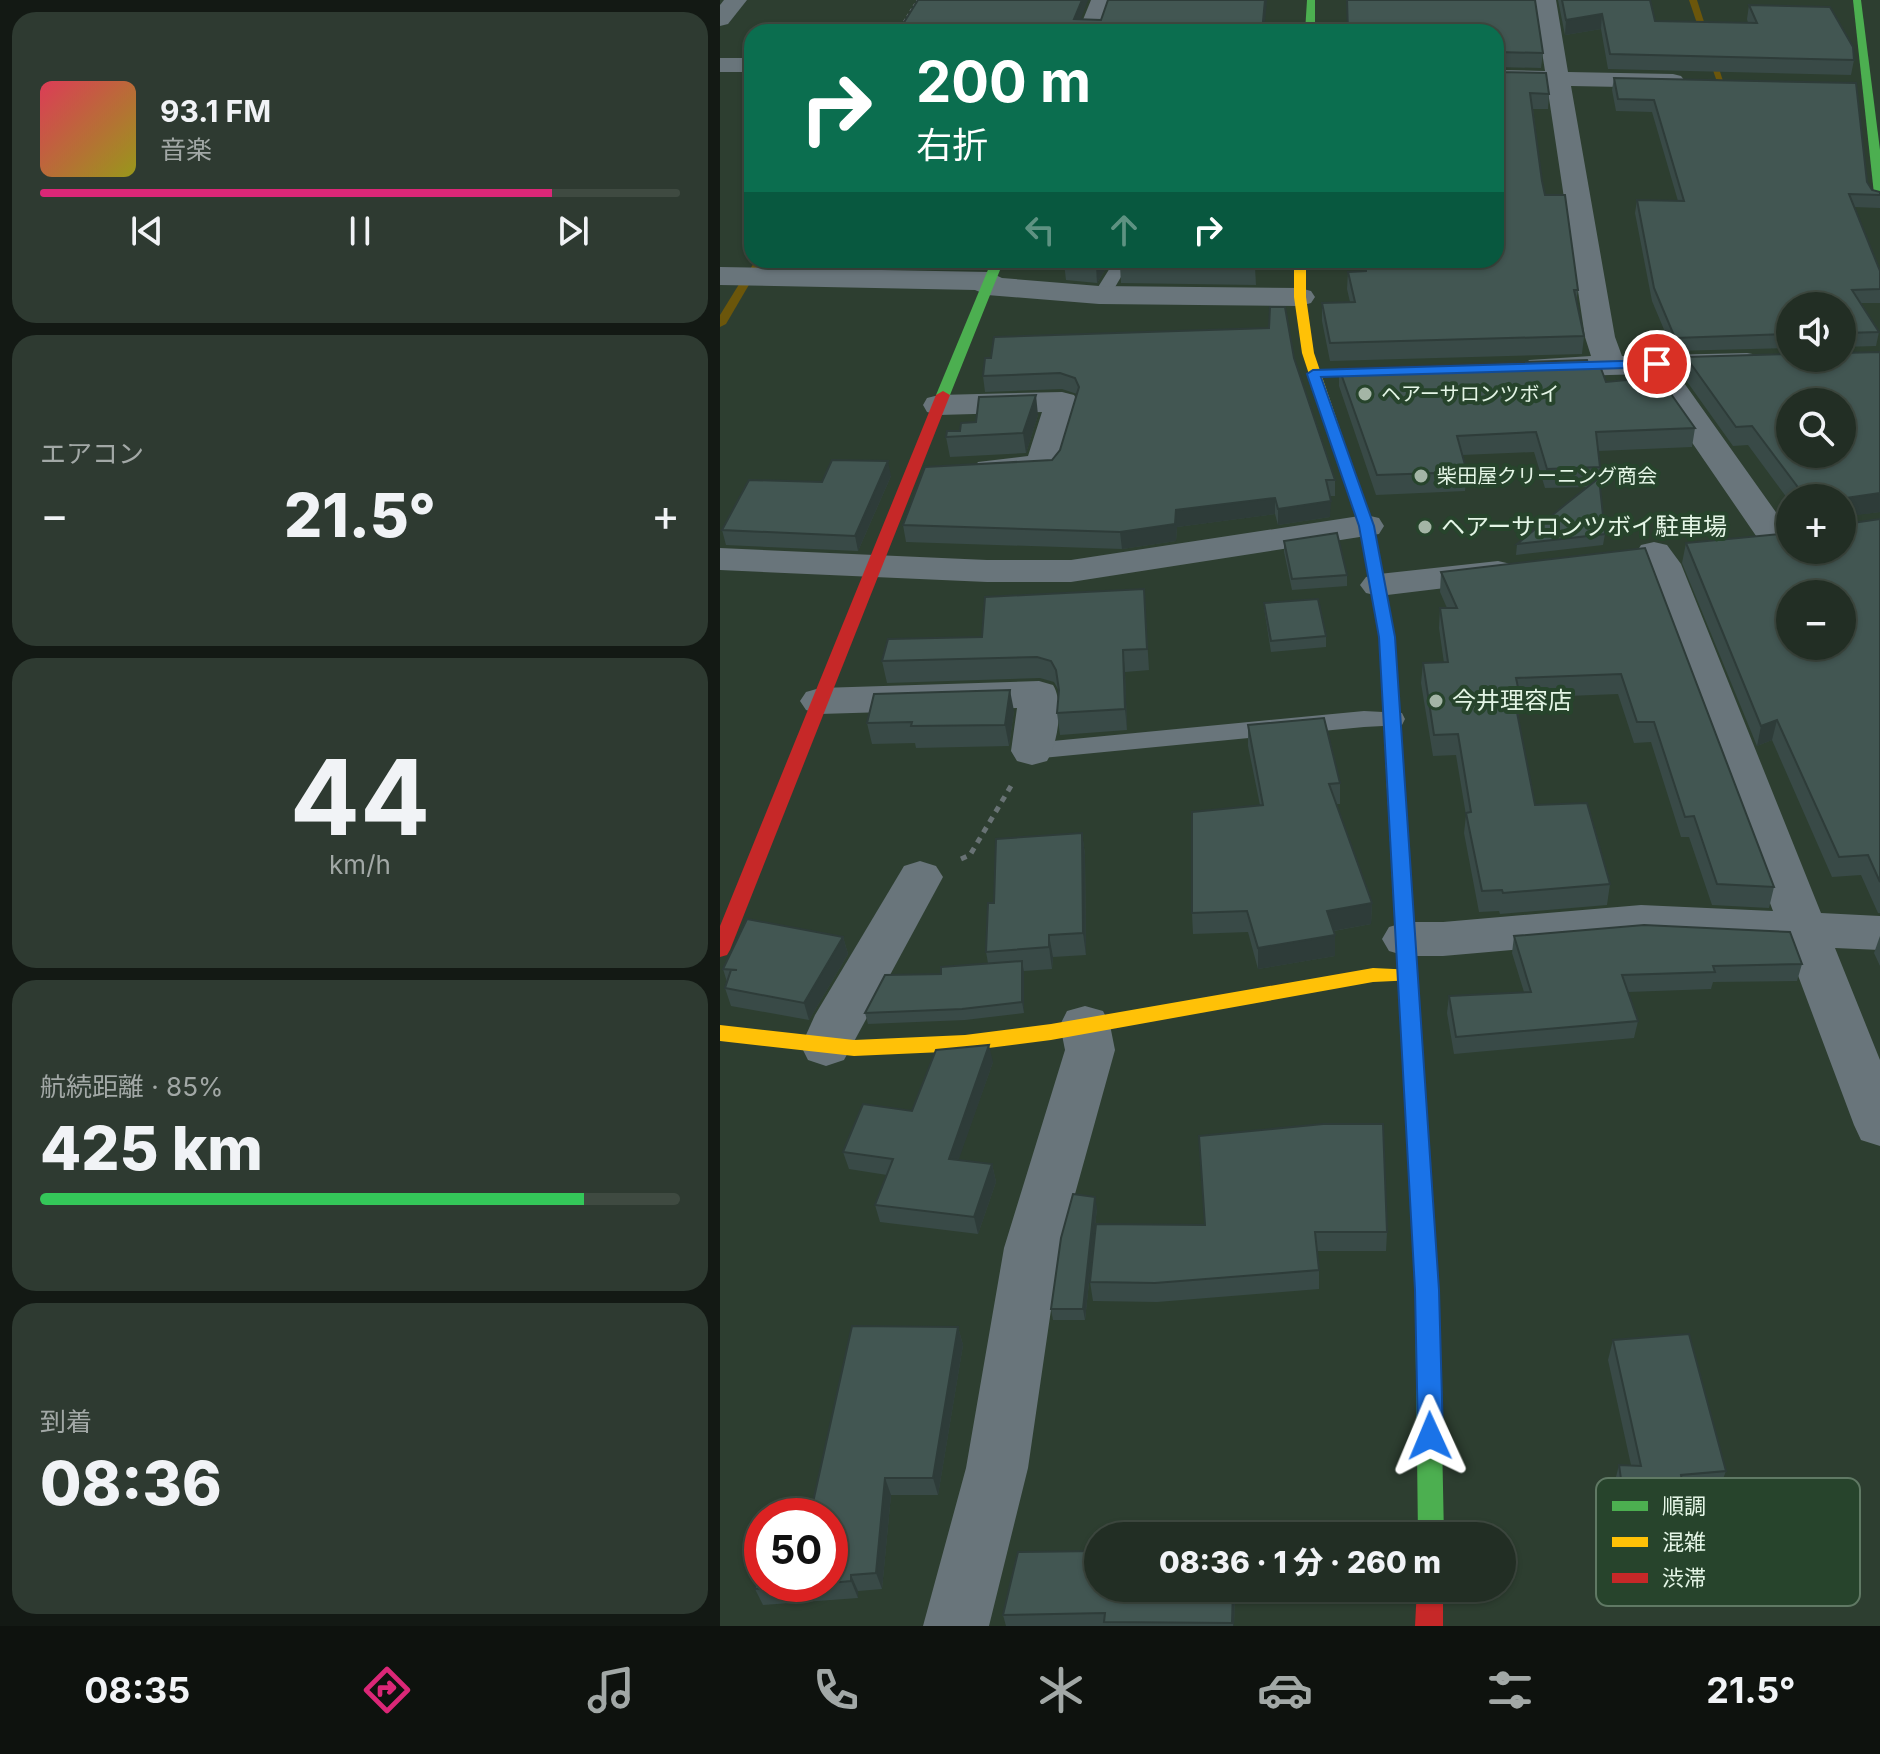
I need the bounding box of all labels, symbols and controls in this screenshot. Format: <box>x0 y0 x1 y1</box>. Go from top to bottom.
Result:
text: 200 m <box>916 48 1091 116</box>
icon: right <box>784 56 888 160</box>
text: 93.1 FM <box>160 93 271 129</box>
text: 右折 <box>916 123 988 167</box>
text: 音楽 <box>160 134 212 165</box>
icon: left <box>1018 208 1062 252</box>
icon: ahead <box>1102 208 1146 252</box>
icon: right <box>1186 208 1230 252</box>
icon: previous <box>125 209 169 253</box>
icon: pause <box>338 209 382 253</box>
icon: next <box>551 209 595 253</box>
map controls <box>1776 292 1856 660</box>
button: sound <box>1776 292 1856 372</box>
pin <box>1623 330 1691 398</box>
icon: arrive <box>1635 342 1679 386</box>
place label: ヘアーサロンツボイ <box>1381 382 1559 406</box>
marker: ヘアーサロンツボイ <box>1356 385 1374 403</box>
button: search <box>1776 388 1856 468</box>
text: エアコン <box>40 438 144 469</box>
place label: 柴田屋クリーニング商会 <box>1437 464 1657 488</box>
marker: 柴田屋クリーニング商会 <box>1412 467 1430 485</box>
text: 21.5° <box>284 479 436 551</box>
button: + <box>1776 484 1856 564</box>
text: − <box>40 488 69 542</box>
text: + <box>651 488 680 542</box>
place label: ヘアーサロンツボイ駐車場 <box>1441 512 1727 541</box>
marker: ヘアーサロンツボイ駐車場 <box>1416 518 1434 536</box>
button: − <box>1776 580 1856 660</box>
place label: 今井理容店 <box>1452 686 1572 715</box>
marker: 今井理容店 <box>1427 692 1445 710</box>
text: 44 <box>290 734 430 860</box>
text: km/h <box>329 849 391 880</box>
text: 航続距離 · 85% <box>40 1071 224 1102</box>
text: 425 km <box>40 1112 263 1184</box>
position arrow <box>1388 1394 1472 1478</box>
text: 到着 <box>40 1406 92 1437</box>
text: 08:36 <box>40 1447 222 1519</box>
legend <box>1596 1478 1860 1606</box>
text: 順調 <box>1662 1493 1706 1519</box>
speed limit sign: 50 <box>744 1498 848 1602</box>
text: 混雑 <box>1662 1529 1706 1555</box>
text: 08:36 · 1 分 · 260 m <box>1159 1544 1441 1580</box>
text: 渋滞 <box>1662 1565 1706 1591</box>
icon: directions <box>359 1662 415 1718</box>
icon: music <box>583 1662 639 1718</box>
icon: phone <box>808 1662 864 1718</box>
icon: climate <box>1033 1662 1089 1718</box>
icon: car <box>1257 1662 1313 1718</box>
icon: filters <box>1482 1662 1538 1718</box>
text: 08:35 <box>84 1668 190 1712</box>
text: 21.5° <box>1706 1668 1796 1712</box>

